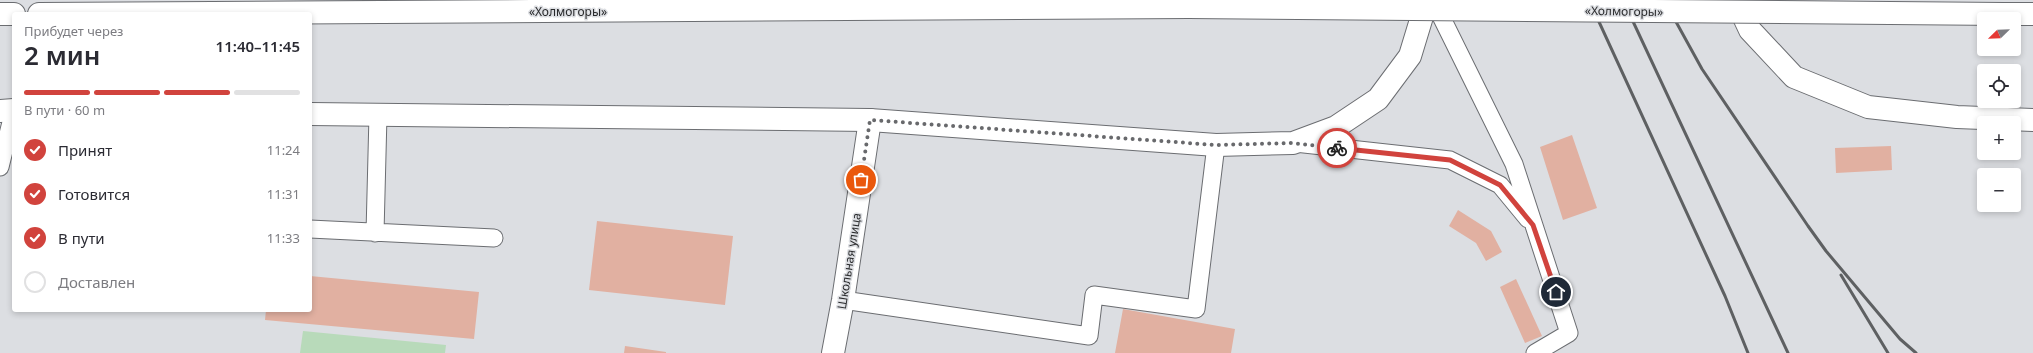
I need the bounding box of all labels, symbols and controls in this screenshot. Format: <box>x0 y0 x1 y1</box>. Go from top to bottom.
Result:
street label: «Холмогоры» <box>1585 2 1663 20</box>
street label: «Холмогоры» <box>529 3 607 20</box>
north arrow <box>1977 12 2021 56</box>
map controls <box>1977 12 2021 212</box>
text: Прибудет через <box>24 22 123 40</box>
text: 11:40–11:45 <box>216 36 300 56</box>
text: 2 мин <box>24 37 100 73</box>
button: locate <box>1977 64 2021 108</box>
text: В пути · 60 m <box>24 101 105 119</box>
button: + <box>1977 116 2021 160</box>
courier <box>1317 128 1357 168</box>
icon: bike <box>1326 137 1348 159</box>
icon: check <box>24 139 46 161</box>
text: Принят <box>58 140 112 160</box>
text: 11:24 <box>267 141 300 159</box>
pin <box>844 163 878 197</box>
button: − <box>1977 168 2021 212</box>
icon: bag <box>850 169 872 191</box>
icon: check <box>24 183 46 205</box>
text: Готовится <box>58 184 130 204</box>
text: 11:31 <box>267 185 300 203</box>
street label: Школьная улица <box>833 212 865 310</box>
icon: check <box>24 227 46 249</box>
text: В пути <box>58 228 105 248</box>
text: 11:33 <box>267 229 300 247</box>
text: Доставлен <box>58 272 135 292</box>
pin <box>1539 275 1573 309</box>
icon: home <box>1545 281 1567 303</box>

